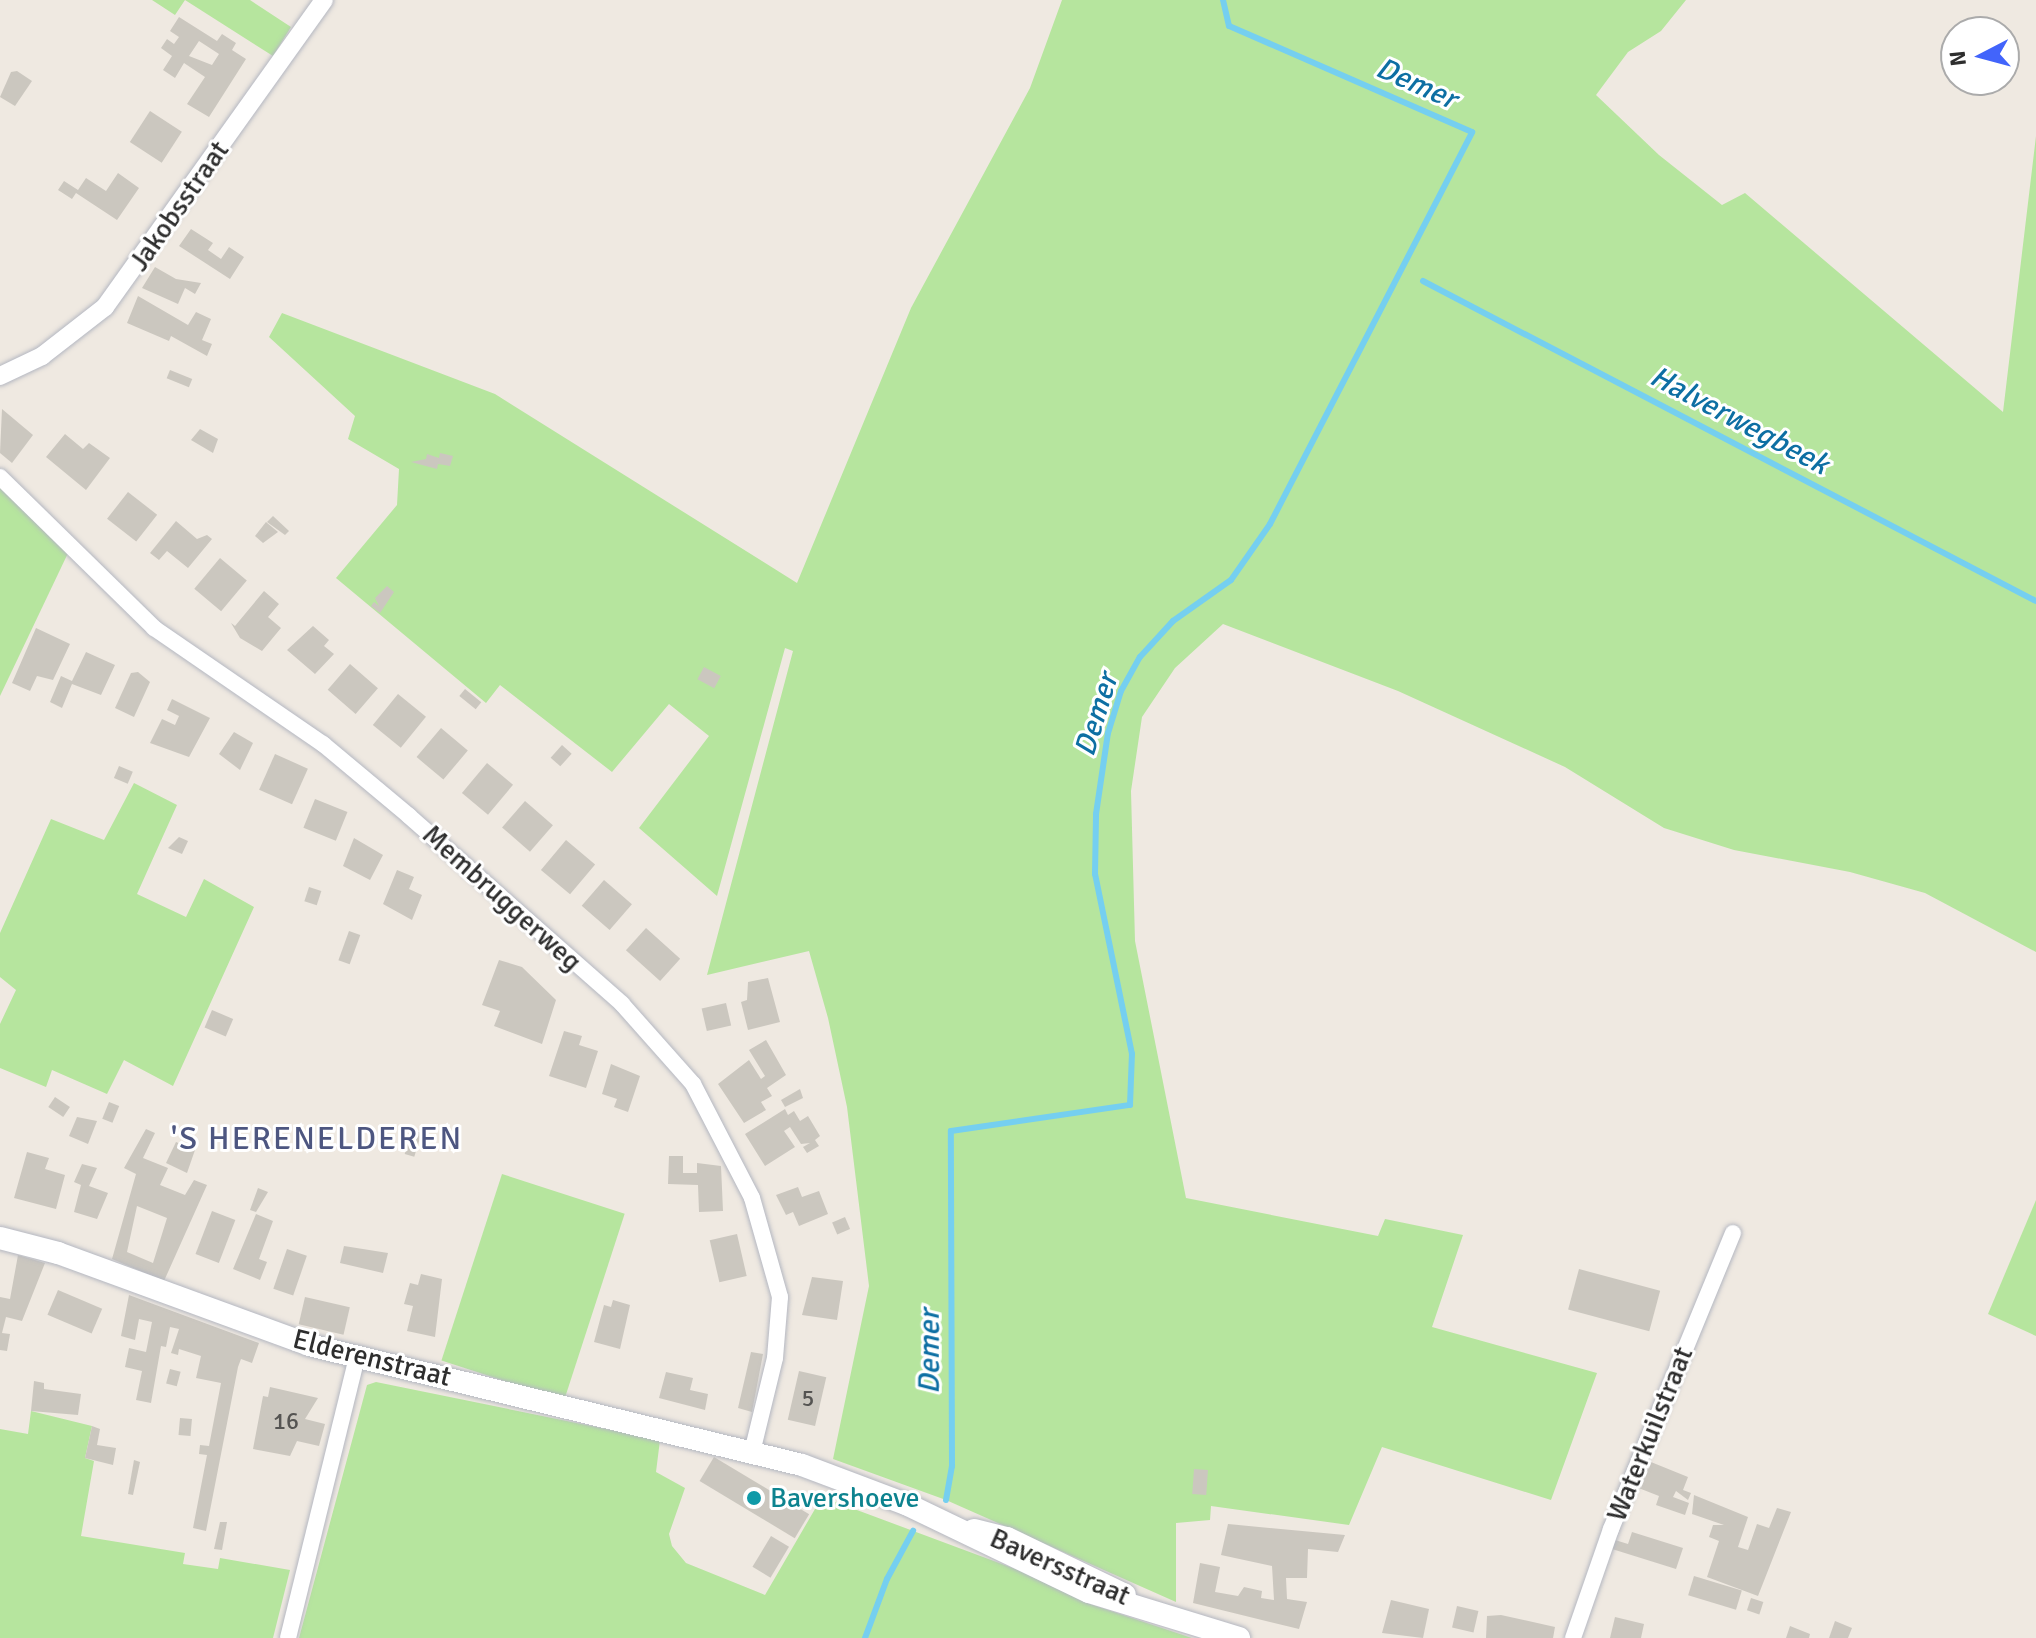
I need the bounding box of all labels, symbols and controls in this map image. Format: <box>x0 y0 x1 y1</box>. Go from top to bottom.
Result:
north arrow <box>1940 16 2020 96</box>
text: N <box>1943 49 1972 67</box>
water label: Demer <box>1370 50 1462 118</box>
street label: Jakobsstraat <box>122 134 236 278</box>
water label: Halverwegbeek <box>1644 359 1834 483</box>
water label: Demer <box>1067 669 1127 761</box>
street label: Membruggerweg <box>416 818 588 978</box>
district label: 'S HERENELDEREN <box>171 1120 463 1158</box>
water label: Demer <box>912 1310 948 1394</box>
street label: Elderenstraat <box>289 1322 455 1394</box>
street label: Waterkuilstraat <box>1600 1342 1700 1526</box>
house number: 5 <box>802 1385 814 1413</box>
house number: 16 <box>273 1408 299 1436</box>
place label: Bavershoeve <box>770 1481 920 1515</box>
marker: Bavershoeve <box>745 1489 763 1507</box>
street label: Baversstraat <box>985 1521 1135 1613</box>

